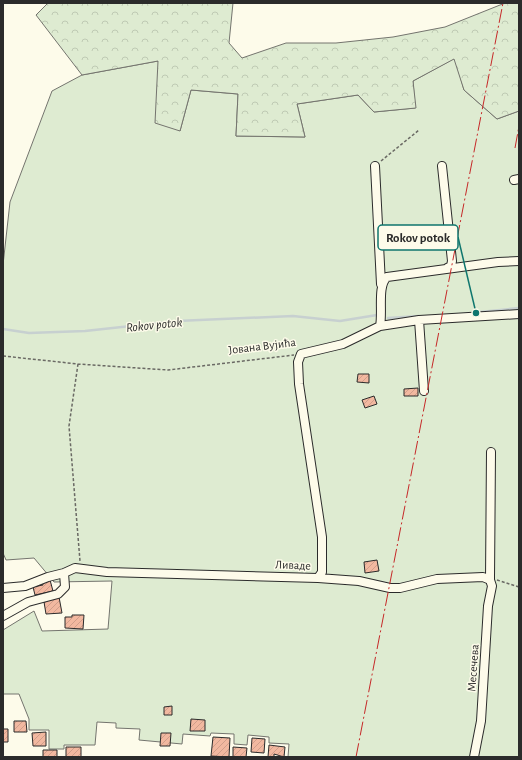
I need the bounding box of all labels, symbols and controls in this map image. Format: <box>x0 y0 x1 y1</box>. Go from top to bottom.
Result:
callout: Rokov potok <box>378 225 458 250</box>
text: Rokov potok <box>386 232 451 245</box>
water label: Rokov potok <box>125 316 183 335</box>
street label: Јована Вујића <box>228 336 297 357</box>
street label: Ливаде <box>275 558 311 572</box>
street label: Месечева <box>465 643 481 692</box>

